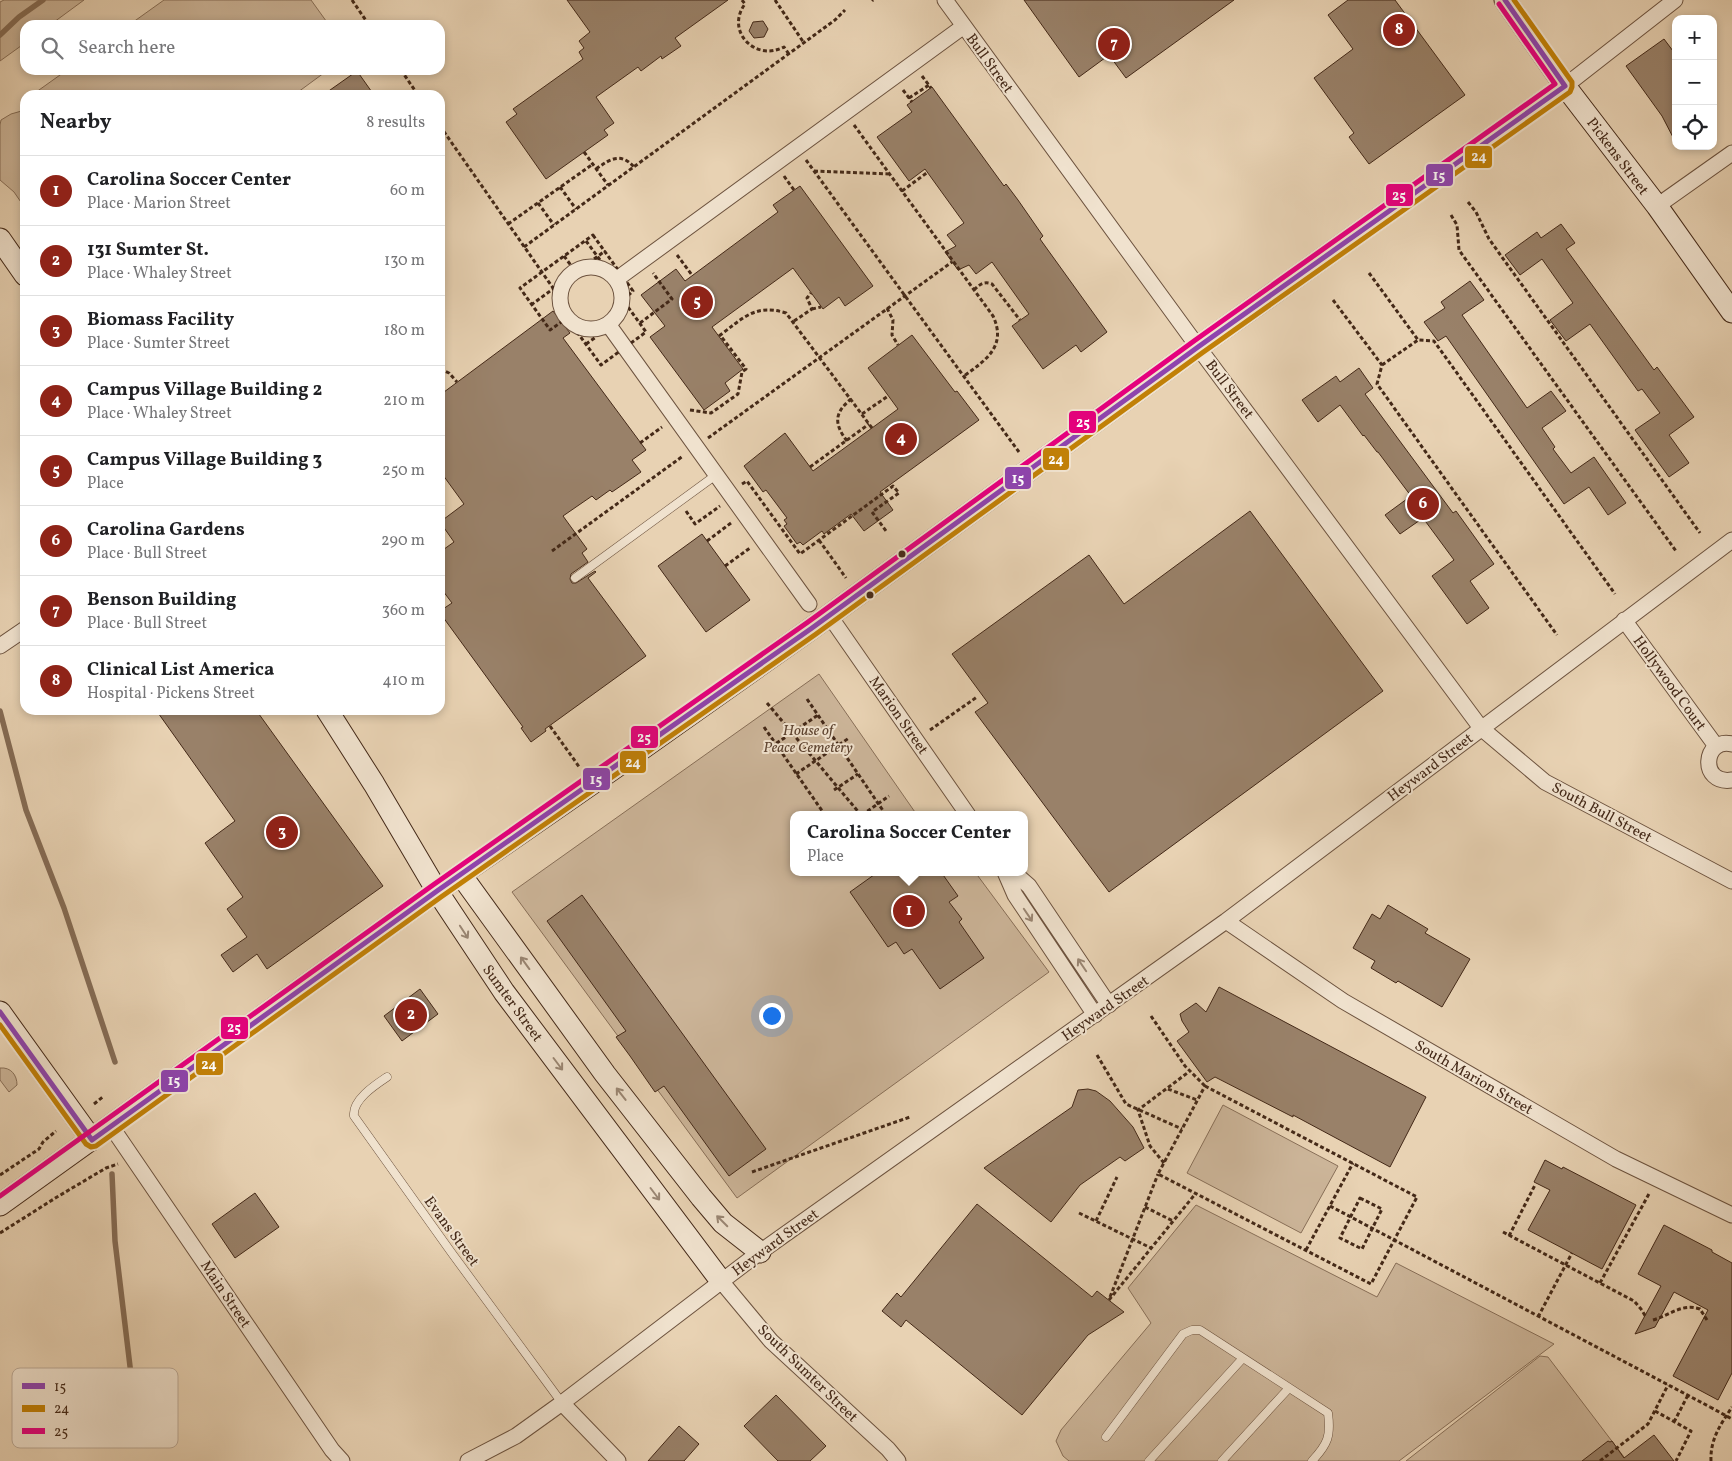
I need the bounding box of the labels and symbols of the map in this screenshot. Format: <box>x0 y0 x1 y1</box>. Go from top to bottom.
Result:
pin: 8 <box>1383 11 1415 49</box>
pin: 7 <box>1098 25 1130 63</box>
street label: Bull Street <box>960 30 1018 98</box>
street label: Pickens Street <box>1581 114 1653 200</box>
line badge: 24 <box>1464 145 1493 169</box>
text: 24 <box>1471 148 1487 167</box>
line badge: 15 <box>1425 163 1454 187</box>
text: 15 <box>1433 167 1445 186</box>
line badge: 25 <box>1385 183 1414 207</box>
text: 25 <box>1392 187 1406 206</box>
pin: 5 <box>681 283 713 321</box>
street label: Bull Street <box>1200 356 1258 424</box>
line badge: 25 <box>1068 410 1097 434</box>
text: 25 <box>1076 414 1090 433</box>
pin: 4 <box>885 420 917 458</box>
line badge: 24 <box>1042 447 1070 471</box>
text: 24 <box>1048 451 1064 470</box>
line badge: 15 <box>1004 466 1032 490</box>
text: 15 <box>1012 470 1024 489</box>
pin: 6 <box>1407 485 1439 523</box>
unlabelled marker <box>897 549 907 559</box>
unlabelled marker <box>865 590 875 600</box>
street label: Hollywood Court <box>1627 632 1710 736</box>
street label: Marion Street <box>863 672 933 759</box>
park label: House of Peace Cemetery <box>763 721 853 759</box>
line badge: 25 <box>630 725 659 749</box>
text: 25 <box>637 729 651 748</box>
street label: Heyward Street <box>1384 729 1478 807</box>
line badge: 24 <box>619 750 647 774</box>
text: 24 <box>625 754 641 773</box>
line badge: 15 <box>582 767 611 791</box>
text: 15 <box>590 771 602 790</box>
street label: South Bull Street <box>1547 778 1655 849</box>
pin: 3 <box>266 813 298 851</box>
pin: 1 <box>893 892 925 930</box>
one-way arrow <box>1023 908 1033 922</box>
one-way arrow <box>459 925 469 939</box>
one-way arrow <box>520 956 530 970</box>
one-way arrow <box>1077 958 1087 972</box>
street label: Sumter Street <box>477 961 547 1047</box>
street label: Heyward Street <box>1058 971 1154 1047</box>
pin: 2 <box>395 996 427 1034</box>
your location <box>759 1003 785 1029</box>
line badge: 25 <box>220 1016 249 1040</box>
text: 25 <box>227 1019 241 1038</box>
street label: South Marion Street <box>1410 1036 1536 1121</box>
line badge: 24 <box>195 1052 224 1076</box>
text: 24 <box>201 1056 217 1075</box>
one-way arrow <box>553 1057 563 1071</box>
line badge: 15 <box>160 1069 189 1093</box>
text: 15 <box>168 1072 180 1091</box>
one-way arrow <box>616 1088 627 1101</box>
one-way arrow <box>650 1187 661 1200</box>
street label: Evans Street <box>418 1192 483 1271</box>
street label: Heyward Street <box>728 1205 824 1282</box>
one-way arrow <box>716 1215 728 1227</box>
street label: Main Street <box>194 1257 255 1333</box>
street label: South Sumter Street <box>752 1320 862 1428</box>
legend <box>12 1368 178 1448</box>
text: 15 <box>54 1378 66 1397</box>
text: 24 <box>54 1400 69 1419</box>
text: 25 <box>54 1423 68 1442</box>

